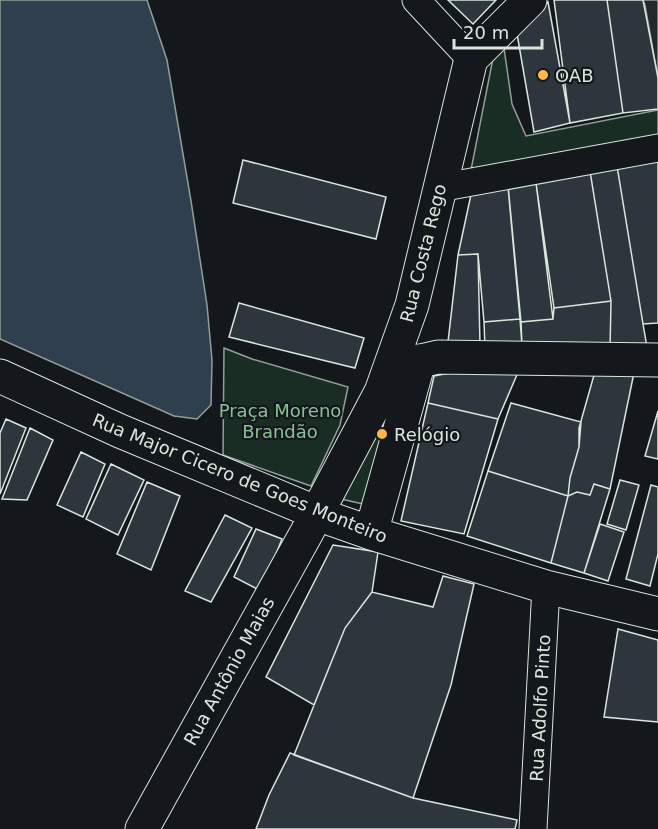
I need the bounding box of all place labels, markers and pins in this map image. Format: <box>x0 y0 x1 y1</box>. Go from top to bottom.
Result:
place label: OAB <box>555 65 594 86</box>
marker: OAB <box>536 68 550 82</box>
place label: Relógio <box>394 424 460 445</box>
marker: Relógio <box>375 427 389 441</box>

